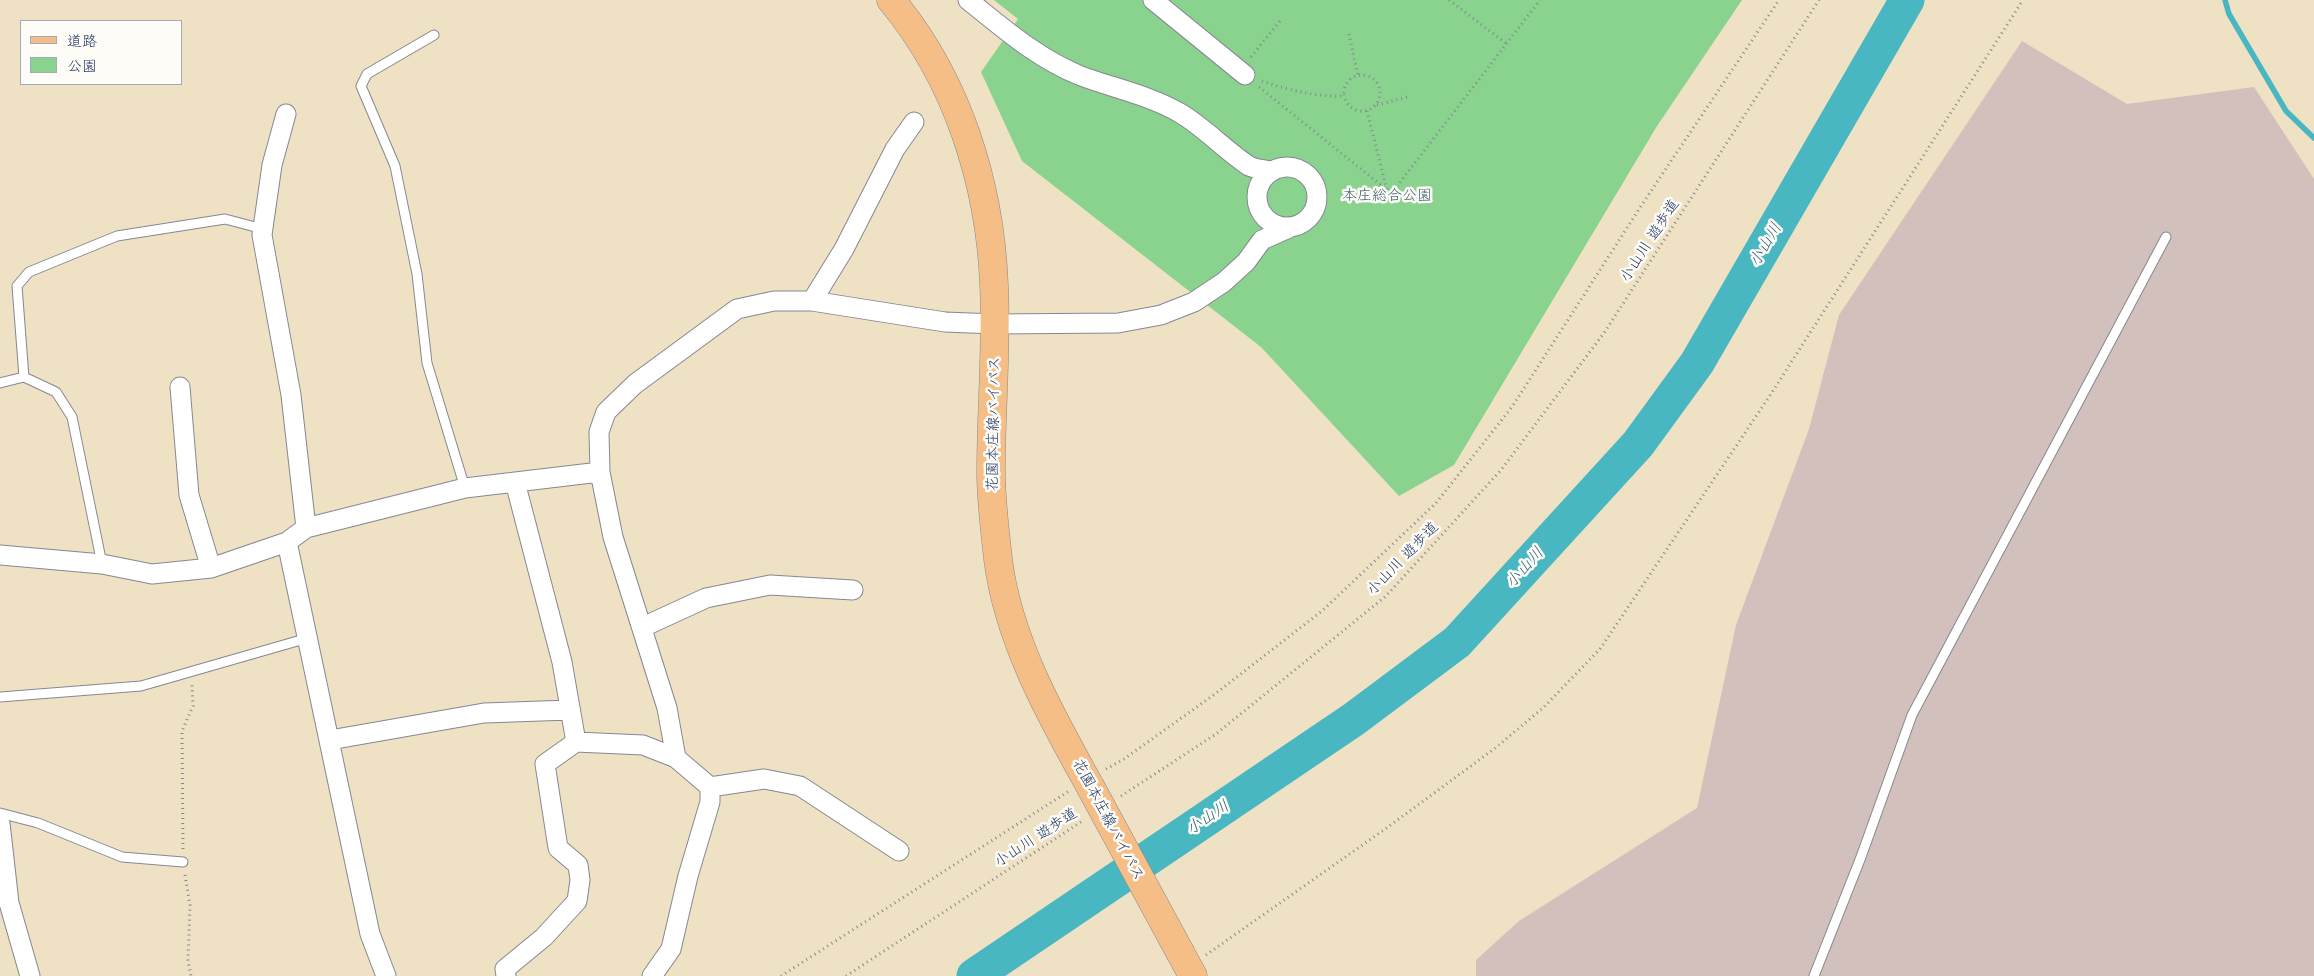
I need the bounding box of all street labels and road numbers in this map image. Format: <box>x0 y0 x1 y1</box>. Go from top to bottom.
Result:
street label: 小山川 遊歩道 <box>1617 196 1683 286</box>
street label: 花園本庄線バイパス <box>984 356 1004 492</box>
street label: 小山川 遊歩道 <box>1363 519 1443 599</box>
street label: 花園本庄線バイパス <box>1068 756 1148 884</box>
street label: 小山川 遊歩道 <box>991 805 1081 871</box>

